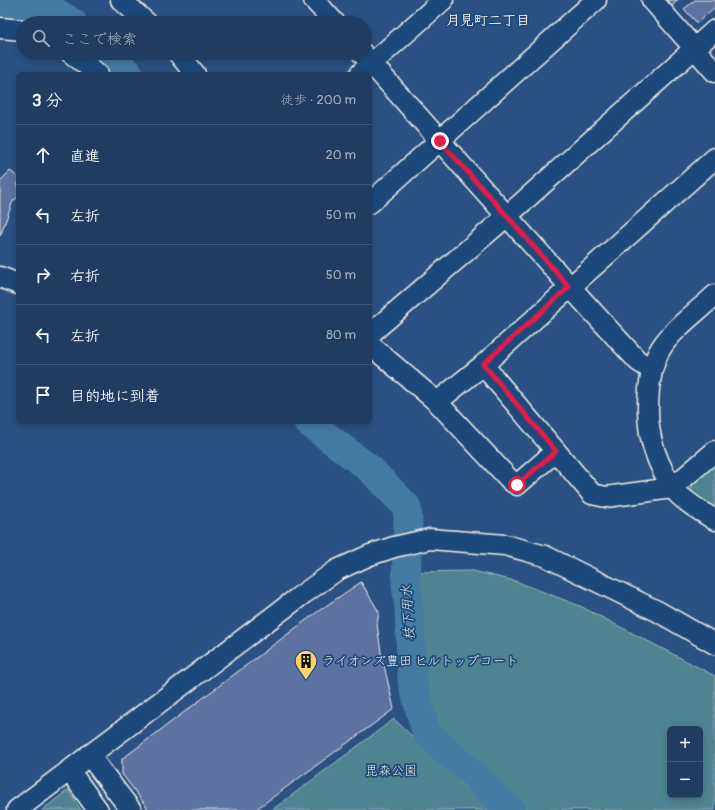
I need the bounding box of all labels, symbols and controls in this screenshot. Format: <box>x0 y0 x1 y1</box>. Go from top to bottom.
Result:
district label: 月見町二丁目 <box>446 12 530 29</box>
search box <box>16 16 372 60</box>
icon: search <box>30 27 52 49</box>
text: ここで検索 <box>62 30 137 49</box>
text: 3 分 <box>32 90 62 111</box>
text: 徒歩 · 200 m <box>281 92 356 108</box>
route end <box>431 132 449 150</box>
icon: ahead <box>32 144 54 166</box>
text: 直進 <box>70 147 100 166</box>
text: 20 m <box>325 147 356 163</box>
icon: left <box>32 204 54 226</box>
text: 左折 <box>70 207 100 226</box>
text: 50 m <box>326 207 356 223</box>
icon: right <box>32 264 54 286</box>
text: 右折 <box>70 267 100 286</box>
text: 50 m <box>326 267 356 283</box>
icon: left <box>32 324 54 346</box>
text: 左折 <box>70 327 100 346</box>
text: 80 m <box>326 327 356 343</box>
icon: arrive <box>32 384 54 406</box>
text: 目的地に到着 <box>70 387 160 406</box>
route start <box>508 476 526 494</box>
water label: 枝下用水 <box>398 585 418 641</box>
building icon: ライオンズ豊田 ヒルトップコート <box>293 648 319 681</box>
place label: ライオンズ豊田 ヒルトップコート <box>322 653 519 669</box>
map controls <box>667 726 703 798</box>
button: + <box>667 726 703 762</box>
button: − <box>667 762 703 798</box>
park label: 毘森公園 <box>365 763 417 779</box>

